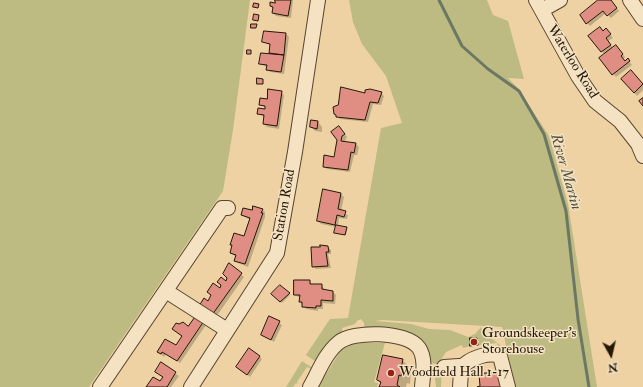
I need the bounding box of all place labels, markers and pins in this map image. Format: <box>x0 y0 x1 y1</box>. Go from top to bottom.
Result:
place label: Groundskeeper's Storehouse <box>482 326 576 358</box>
marker: Groundskeeper's Storehouse <box>469 337 479 347</box>
place label: Woodfield Hall 1-17 <box>399 365 509 381</box>
marker: Woodfield Hall 1-17 <box>386 368 396 378</box>

